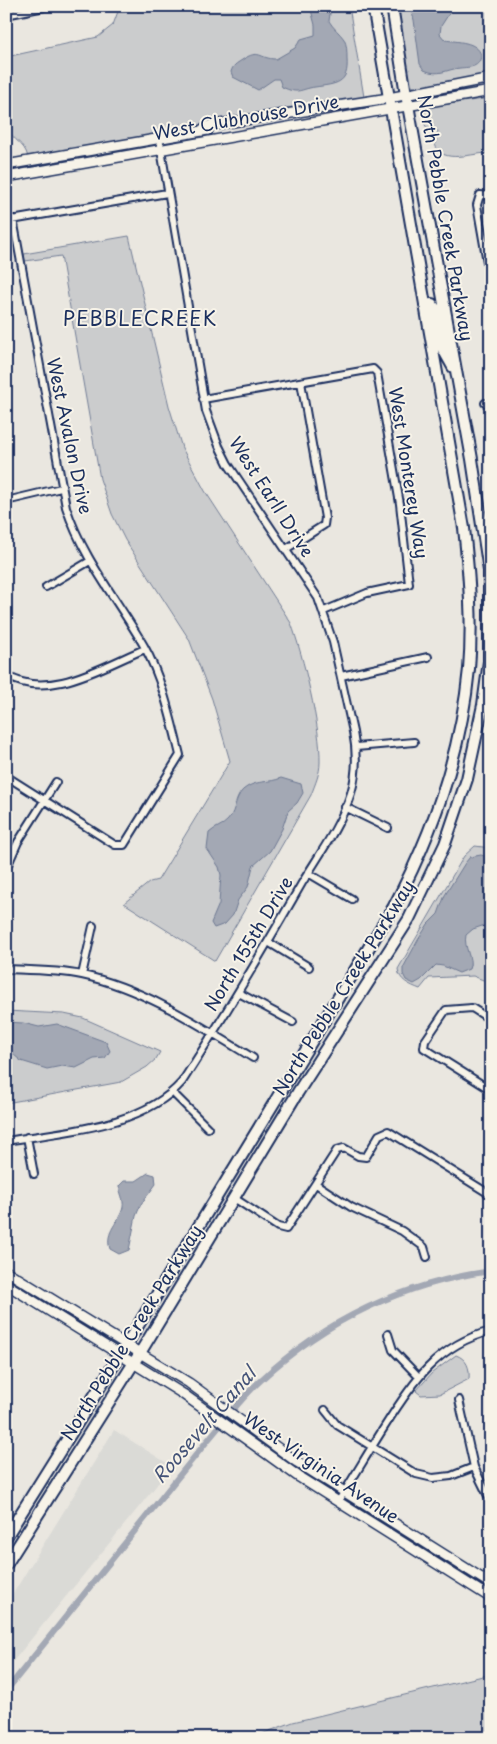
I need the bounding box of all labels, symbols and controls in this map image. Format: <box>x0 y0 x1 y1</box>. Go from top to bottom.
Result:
street label: West Clubhouse Drive <box>151 87 341 146</box>
street label: North Pebble Creek Parkway <box>411 92 481 343</box>
district label: PEBBLECREEK <box>63 303 217 333</box>
street label: West Avalon Drive <box>41 355 100 516</box>
street label: West Monterey Way <box>383 385 436 561</box>
street label: West Earll Drive <box>223 431 321 562</box>
street label: North 155th Drive <box>197 871 299 1016</box>
street label: North Pebble Creek Parkway <box>265 874 420 1100</box>
street label: North Pebble Creek Parkway <box>53 1219 208 1445</box>
water label: Roosevelt Canal <box>145 1358 263 1489</box>
street label: West Virginia Avenue <box>238 1404 405 1529</box>

